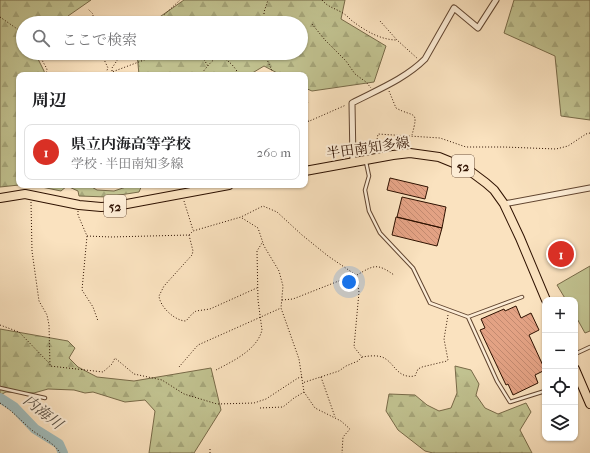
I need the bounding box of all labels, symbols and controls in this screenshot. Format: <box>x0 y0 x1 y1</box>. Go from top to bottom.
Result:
search box <box>16 16 308 60</box>
icon: search <box>30 27 52 49</box>
text: ここで検索 <box>62 31 137 49</box>
text: 周辺 <box>32 90 66 110</box>
street label: 半田南知多線 <box>325 134 411 162</box>
text: 県立内海高等学校 <box>71 135 191 153</box>
text: 1 <box>44 145 48 160</box>
text: 260 m <box>257 145 291 160</box>
road number: 52 <box>452 155 474 177</box>
text: 学校 · 半田南知多線 <box>71 156 183 171</box>
road number: 52 <box>104 195 126 217</box>
pin: 1 <box>548 239 574 269</box>
your location <box>339 272 359 292</box>
map controls <box>542 297 578 441</box>
button: + <box>542 297 578 333</box>
button: − <box>542 333 578 369</box>
button: locate <box>542 369 578 405</box>
water label: 内海川 <box>20 391 68 434</box>
button: layers <box>542 405 578 441</box>

